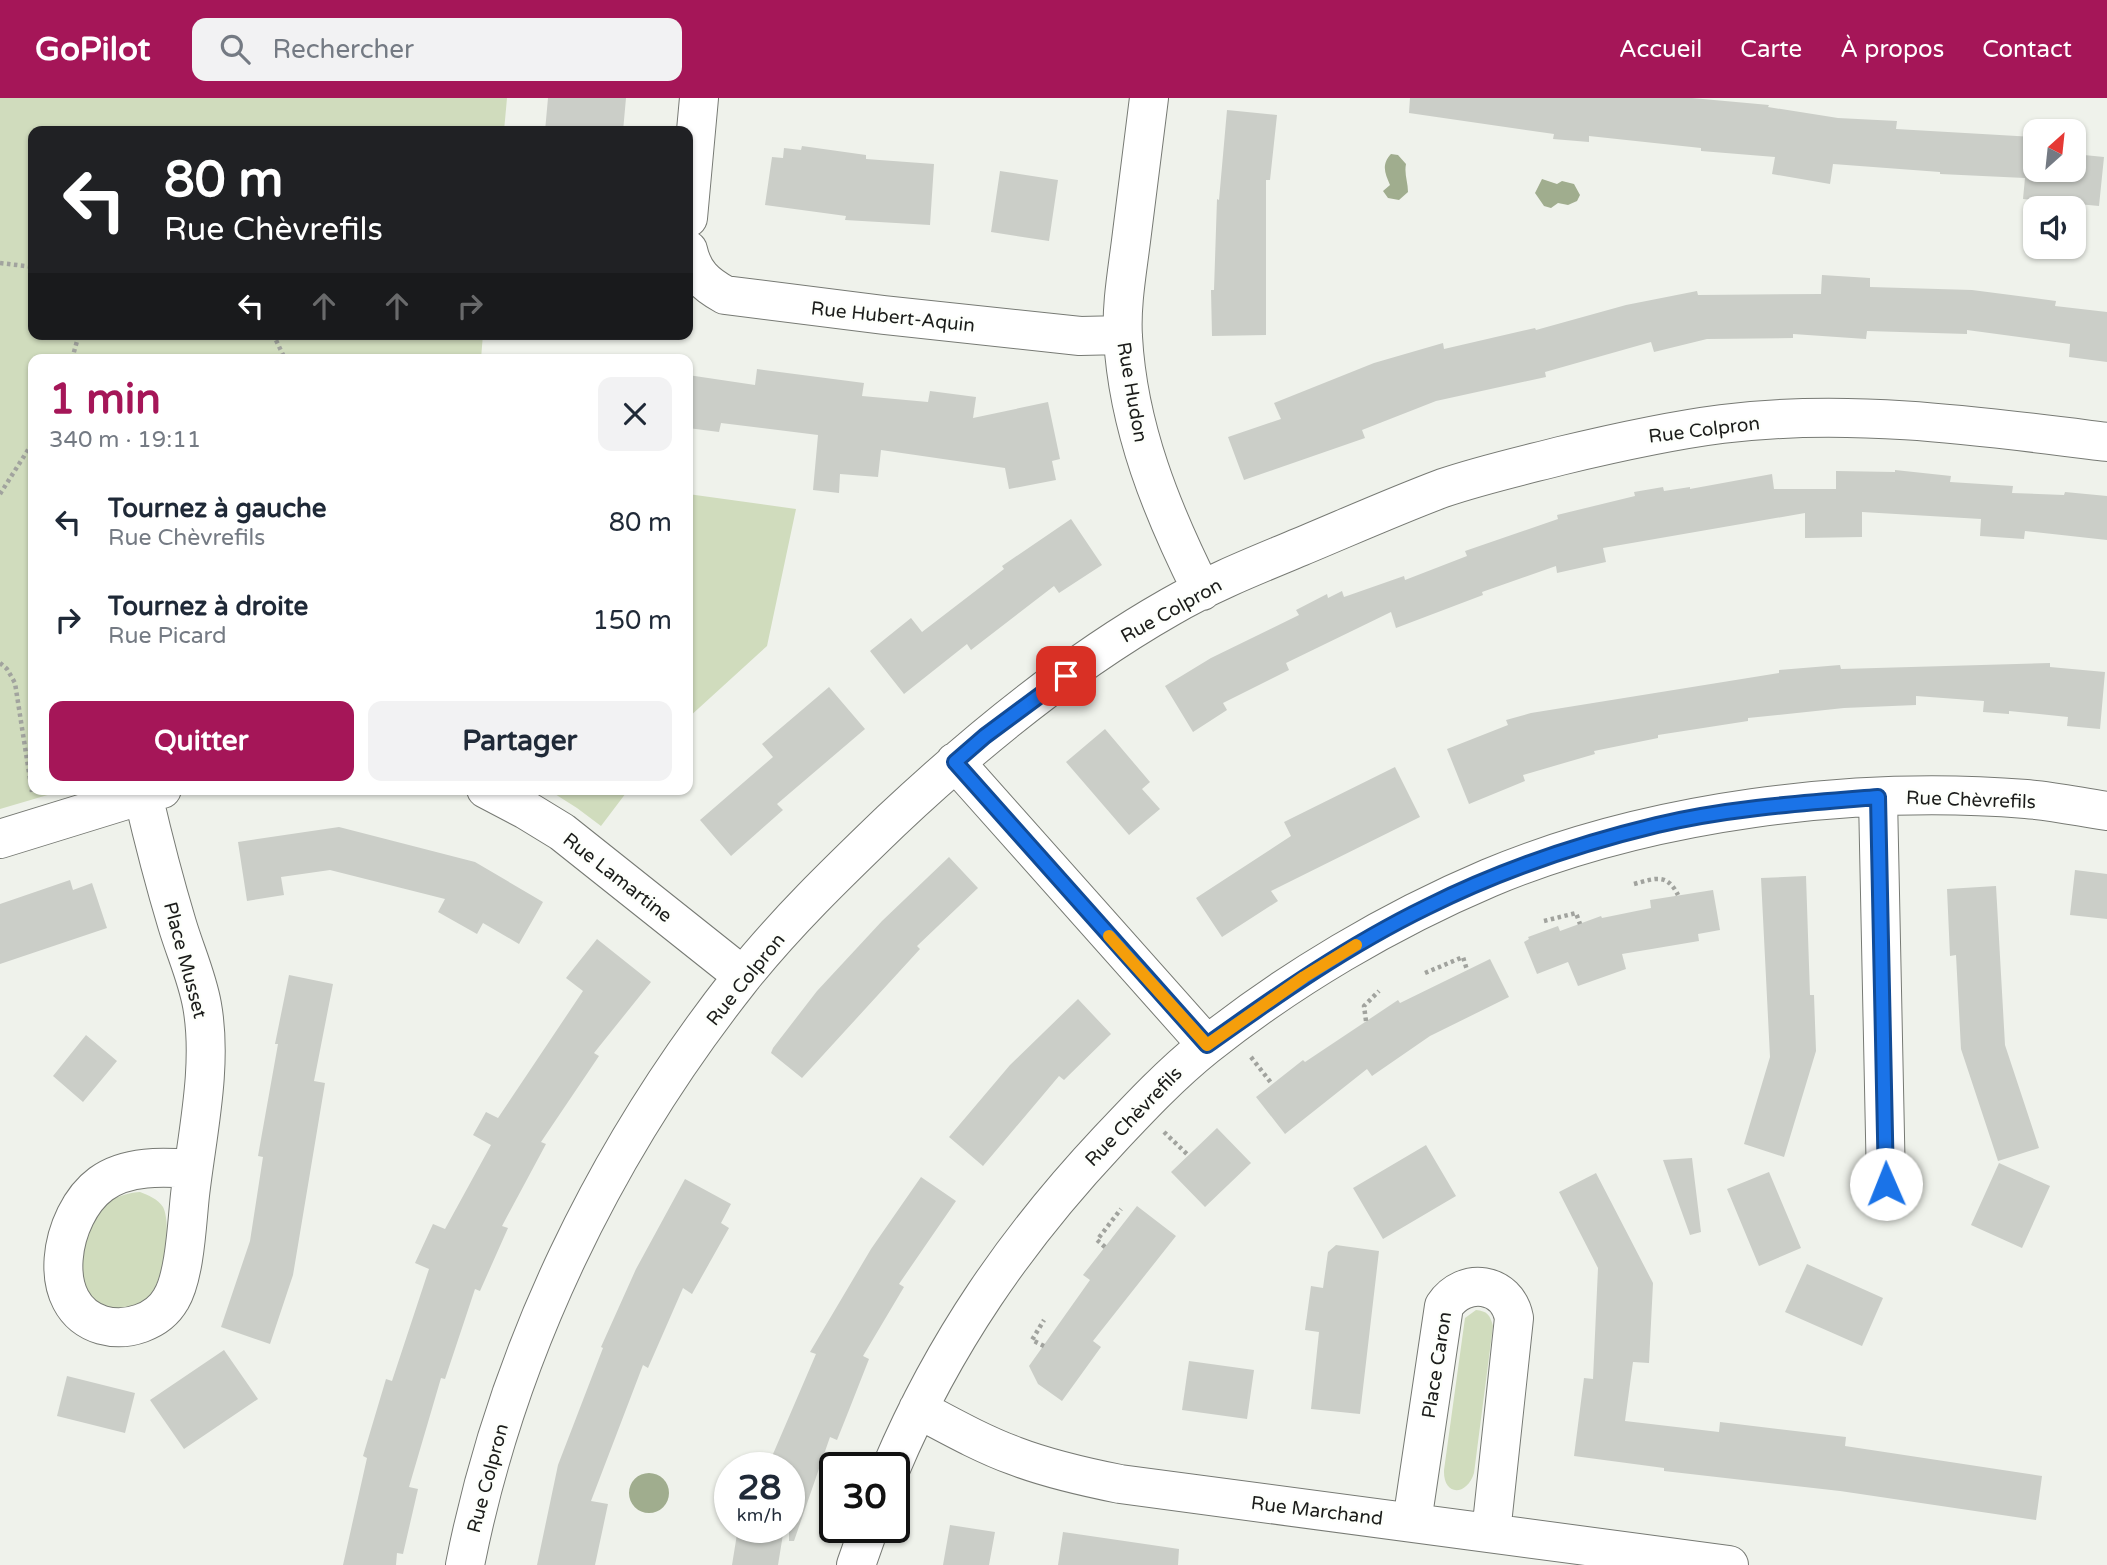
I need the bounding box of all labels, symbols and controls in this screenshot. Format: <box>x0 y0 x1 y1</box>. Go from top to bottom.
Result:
search box <box>192 18 682 81</box>
text: GoPilot <box>35 30 150 69</box>
icon: search <box>216 30 254 68</box>
text: Rechercher <box>272 34 414 65</box>
text: Accueil <box>1619 35 1702 64</box>
text: Carte <box>1740 35 1802 64</box>
text: À propos <box>1840 35 1944 64</box>
text: Contact <box>1982 35 2072 64</box>
north arrow <box>2023 119 2086 182</box>
map controls <box>2023 119 2086 259</box>
text: 80 m <box>164 151 283 210</box>
icon: left <box>49 154 140 245</box>
button: sound <box>2023 196 2086 259</box>
text: Rue Chèvrefils <box>164 211 383 249</box>
icon: left <box>232 287 270 325</box>
icon: ahead <box>305 287 343 325</box>
icon: ahead <box>378 287 416 325</box>
icon: right <box>451 287 489 325</box>
street label: Rue Hubert-Aquin <box>810 297 976 337</box>
street label: Rue Hudon <box>1112 340 1152 444</box>
text: 1 min <box>49 374 161 425</box>
button: close <box>598 377 672 451</box>
street label: Rue Colpron <box>1647 412 1761 448</box>
text: 340 m · 19:11 <box>49 426 201 454</box>
text: Tournez à gauche <box>108 493 327 524</box>
icon: left <box>49 503 87 541</box>
text: 80 m <box>609 507 672 538</box>
text: Rue Chèvrefils <box>108 524 265 552</box>
street label: Rue Colpron <box>1117 574 1226 648</box>
text: Tournez à droite <box>108 591 308 622</box>
icon: right <box>49 601 87 639</box>
text: 150 m <box>592 605 672 636</box>
text: Rue Picard <box>108 622 227 650</box>
pin <box>1036 646 1096 706</box>
icon: arrive <box>1047 657 1085 695</box>
button: Quitter <box>49 701 354 781</box>
button: Partager <box>368 701 672 781</box>
street label: Rue Chèvrefils <box>1906 787 2036 813</box>
street label: Rue Lamartine <box>559 828 676 927</box>
street label: Place Musset <box>159 900 211 1021</box>
street label: Rue Colpron <box>702 929 790 1030</box>
street label: Rue Chèvrefils <box>1081 1062 1187 1171</box>
position arrow <box>1849 1147 1923 1221</box>
street label: Place Caron <box>1418 1310 1456 1420</box>
street label: Rue Colpron <box>463 1421 513 1535</box>
speed limit sign: 30 <box>819 1452 910 1543</box>
text: 28 <box>738 1467 781 1509</box>
street label: Rue Marchand <box>1250 1492 1384 1530</box>
text: km/h <box>737 1504 782 1526</box>

